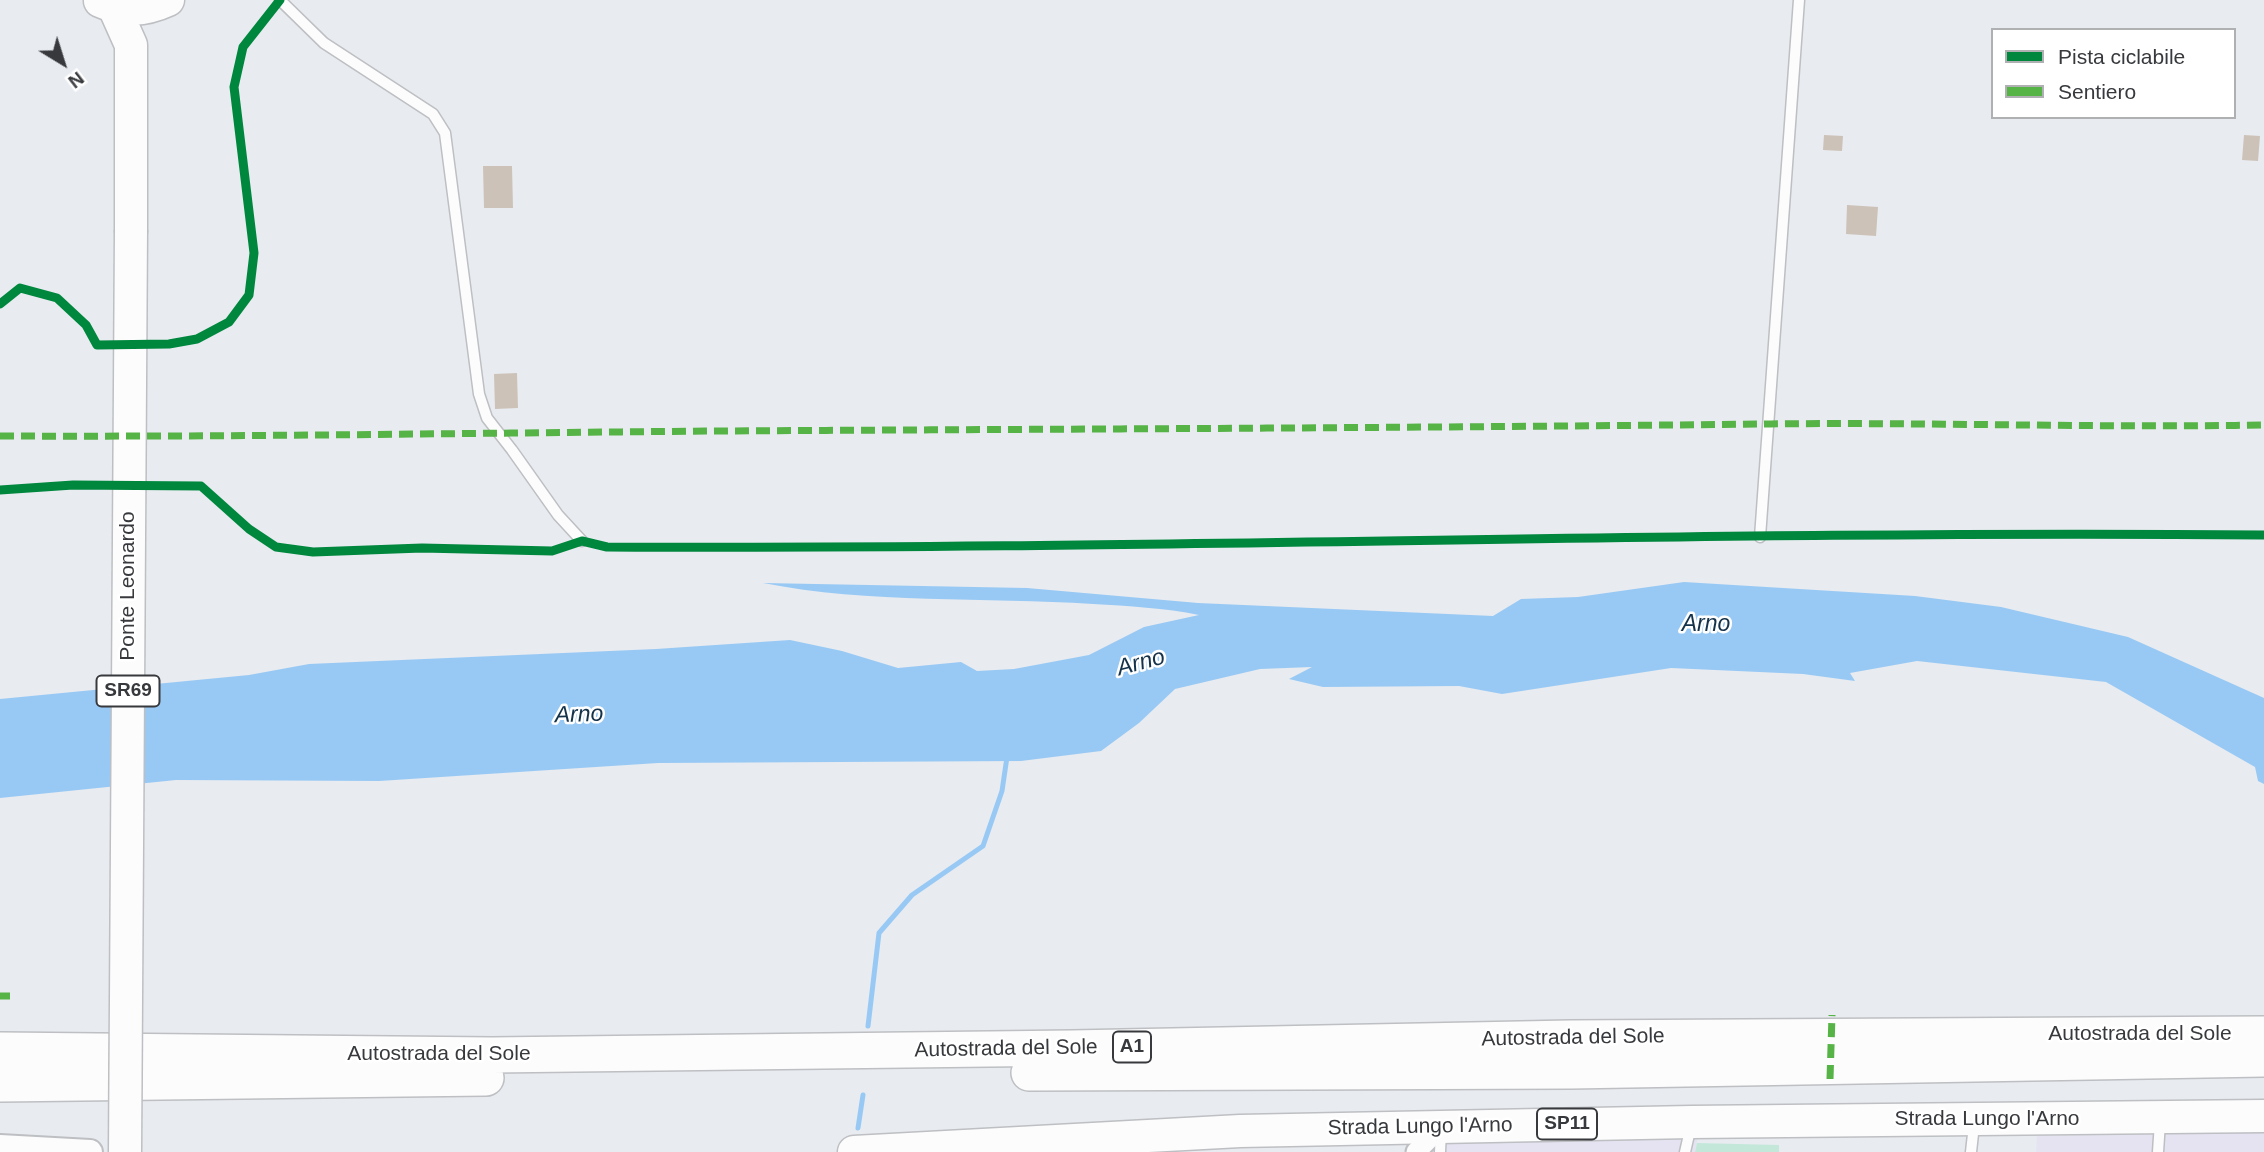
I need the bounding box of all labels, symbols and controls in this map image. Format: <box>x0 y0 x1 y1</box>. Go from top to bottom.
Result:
north arrow <box>28 28 98 98</box>
legend <box>1991 28 2236 119</box>
text: Pista ciclabile <box>2058 45 2185 68</box>
text: N <box>64 67 88 92</box>
text: Sentiero <box>2058 80 2136 103</box>
street label: Ponte Leonardo <box>115 511 141 661</box>
water label: Arno <box>1682 611 1730 639</box>
water label: Arno <box>1114 643 1168 683</box>
road number: SR69 <box>96 676 160 706</box>
water label: Arno <box>554 700 604 730</box>
street label: Autostrada del Sole <box>2048 1021 2232 1047</box>
street label: Autostrada del Sole <box>1481 1024 1665 1052</box>
road number: A1 <box>1113 1032 1151 1063</box>
street label: Autostrada del Sole <box>914 1035 1098 1063</box>
street label: Autostrada del Sole <box>347 1041 531 1067</box>
street label: Strada Lungo l'Arno <box>1895 1106 2079 1132</box>
road number: SP11 <box>1537 1108 1597 1140</box>
street label: Strada Lungo l'Arno <box>1327 1113 1513 1141</box>

